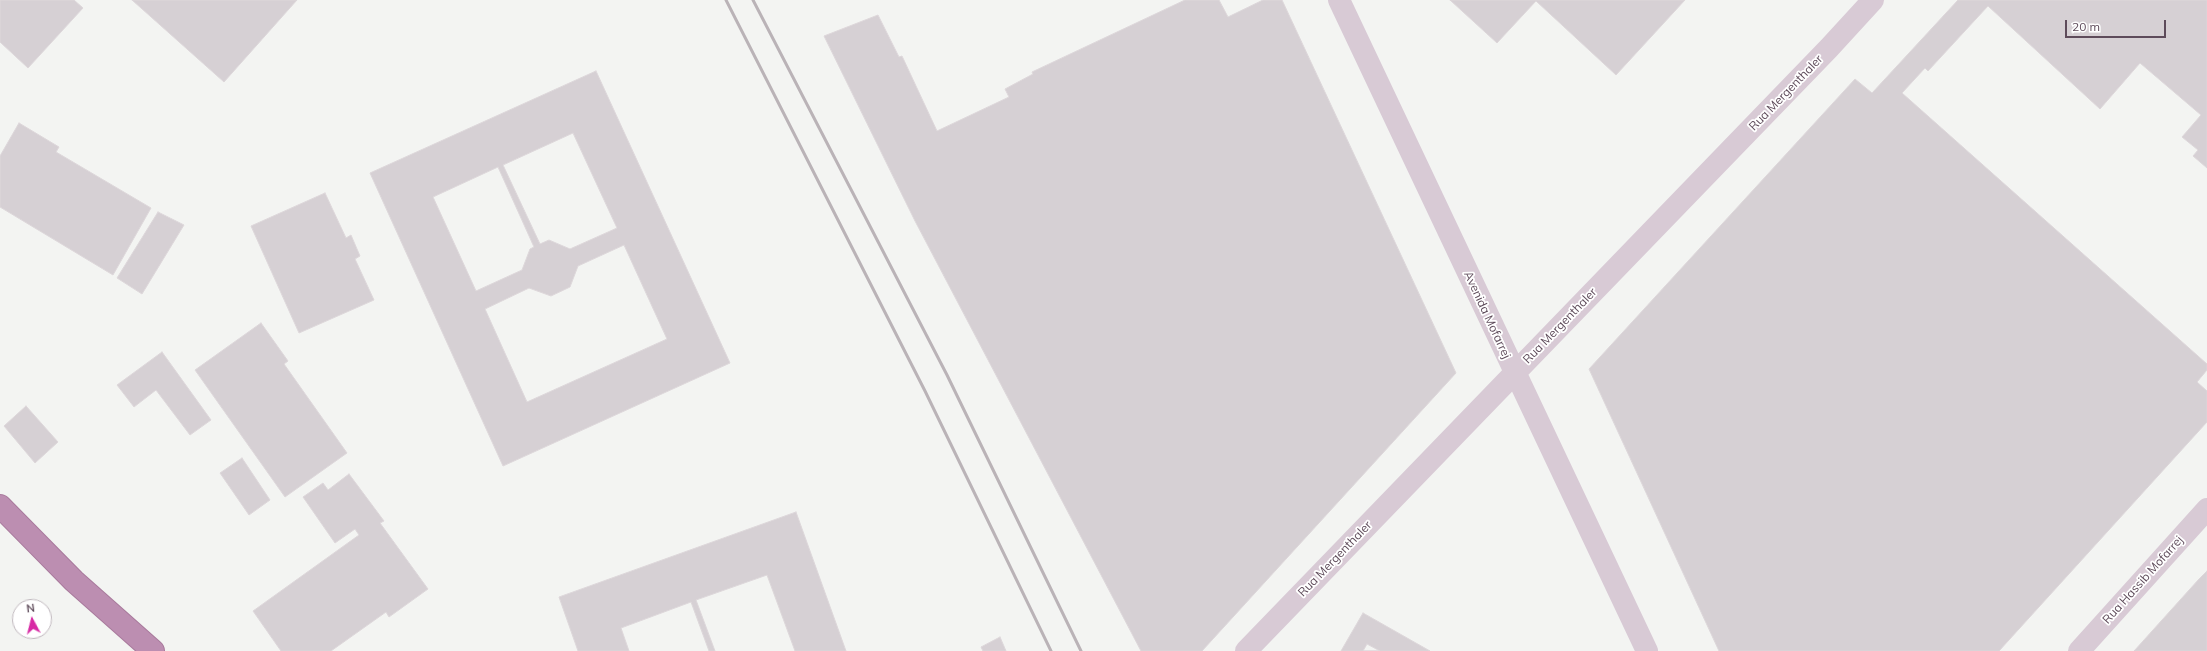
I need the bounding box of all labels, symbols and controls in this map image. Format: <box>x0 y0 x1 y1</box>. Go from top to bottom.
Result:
scale bar <box>2067 12 2168 38</box>
text: 20 m <box>2072 19 2100 34</box>
street label: Rua Mergenthaler <box>1746 52 1826 134</box>
street label: Avenida Mofarrej <box>1460 269 1514 361</box>
street label: Rua Mergenthaler <box>1520 285 1600 367</box>
street label: Rua Mergenthaler <box>1295 518 1375 600</box>
street label: Rua Hassib Mofarrej <box>2100 533 2186 627</box>
north arrow <box>12 599 52 639</box>
text: N <box>26 601 36 616</box>

